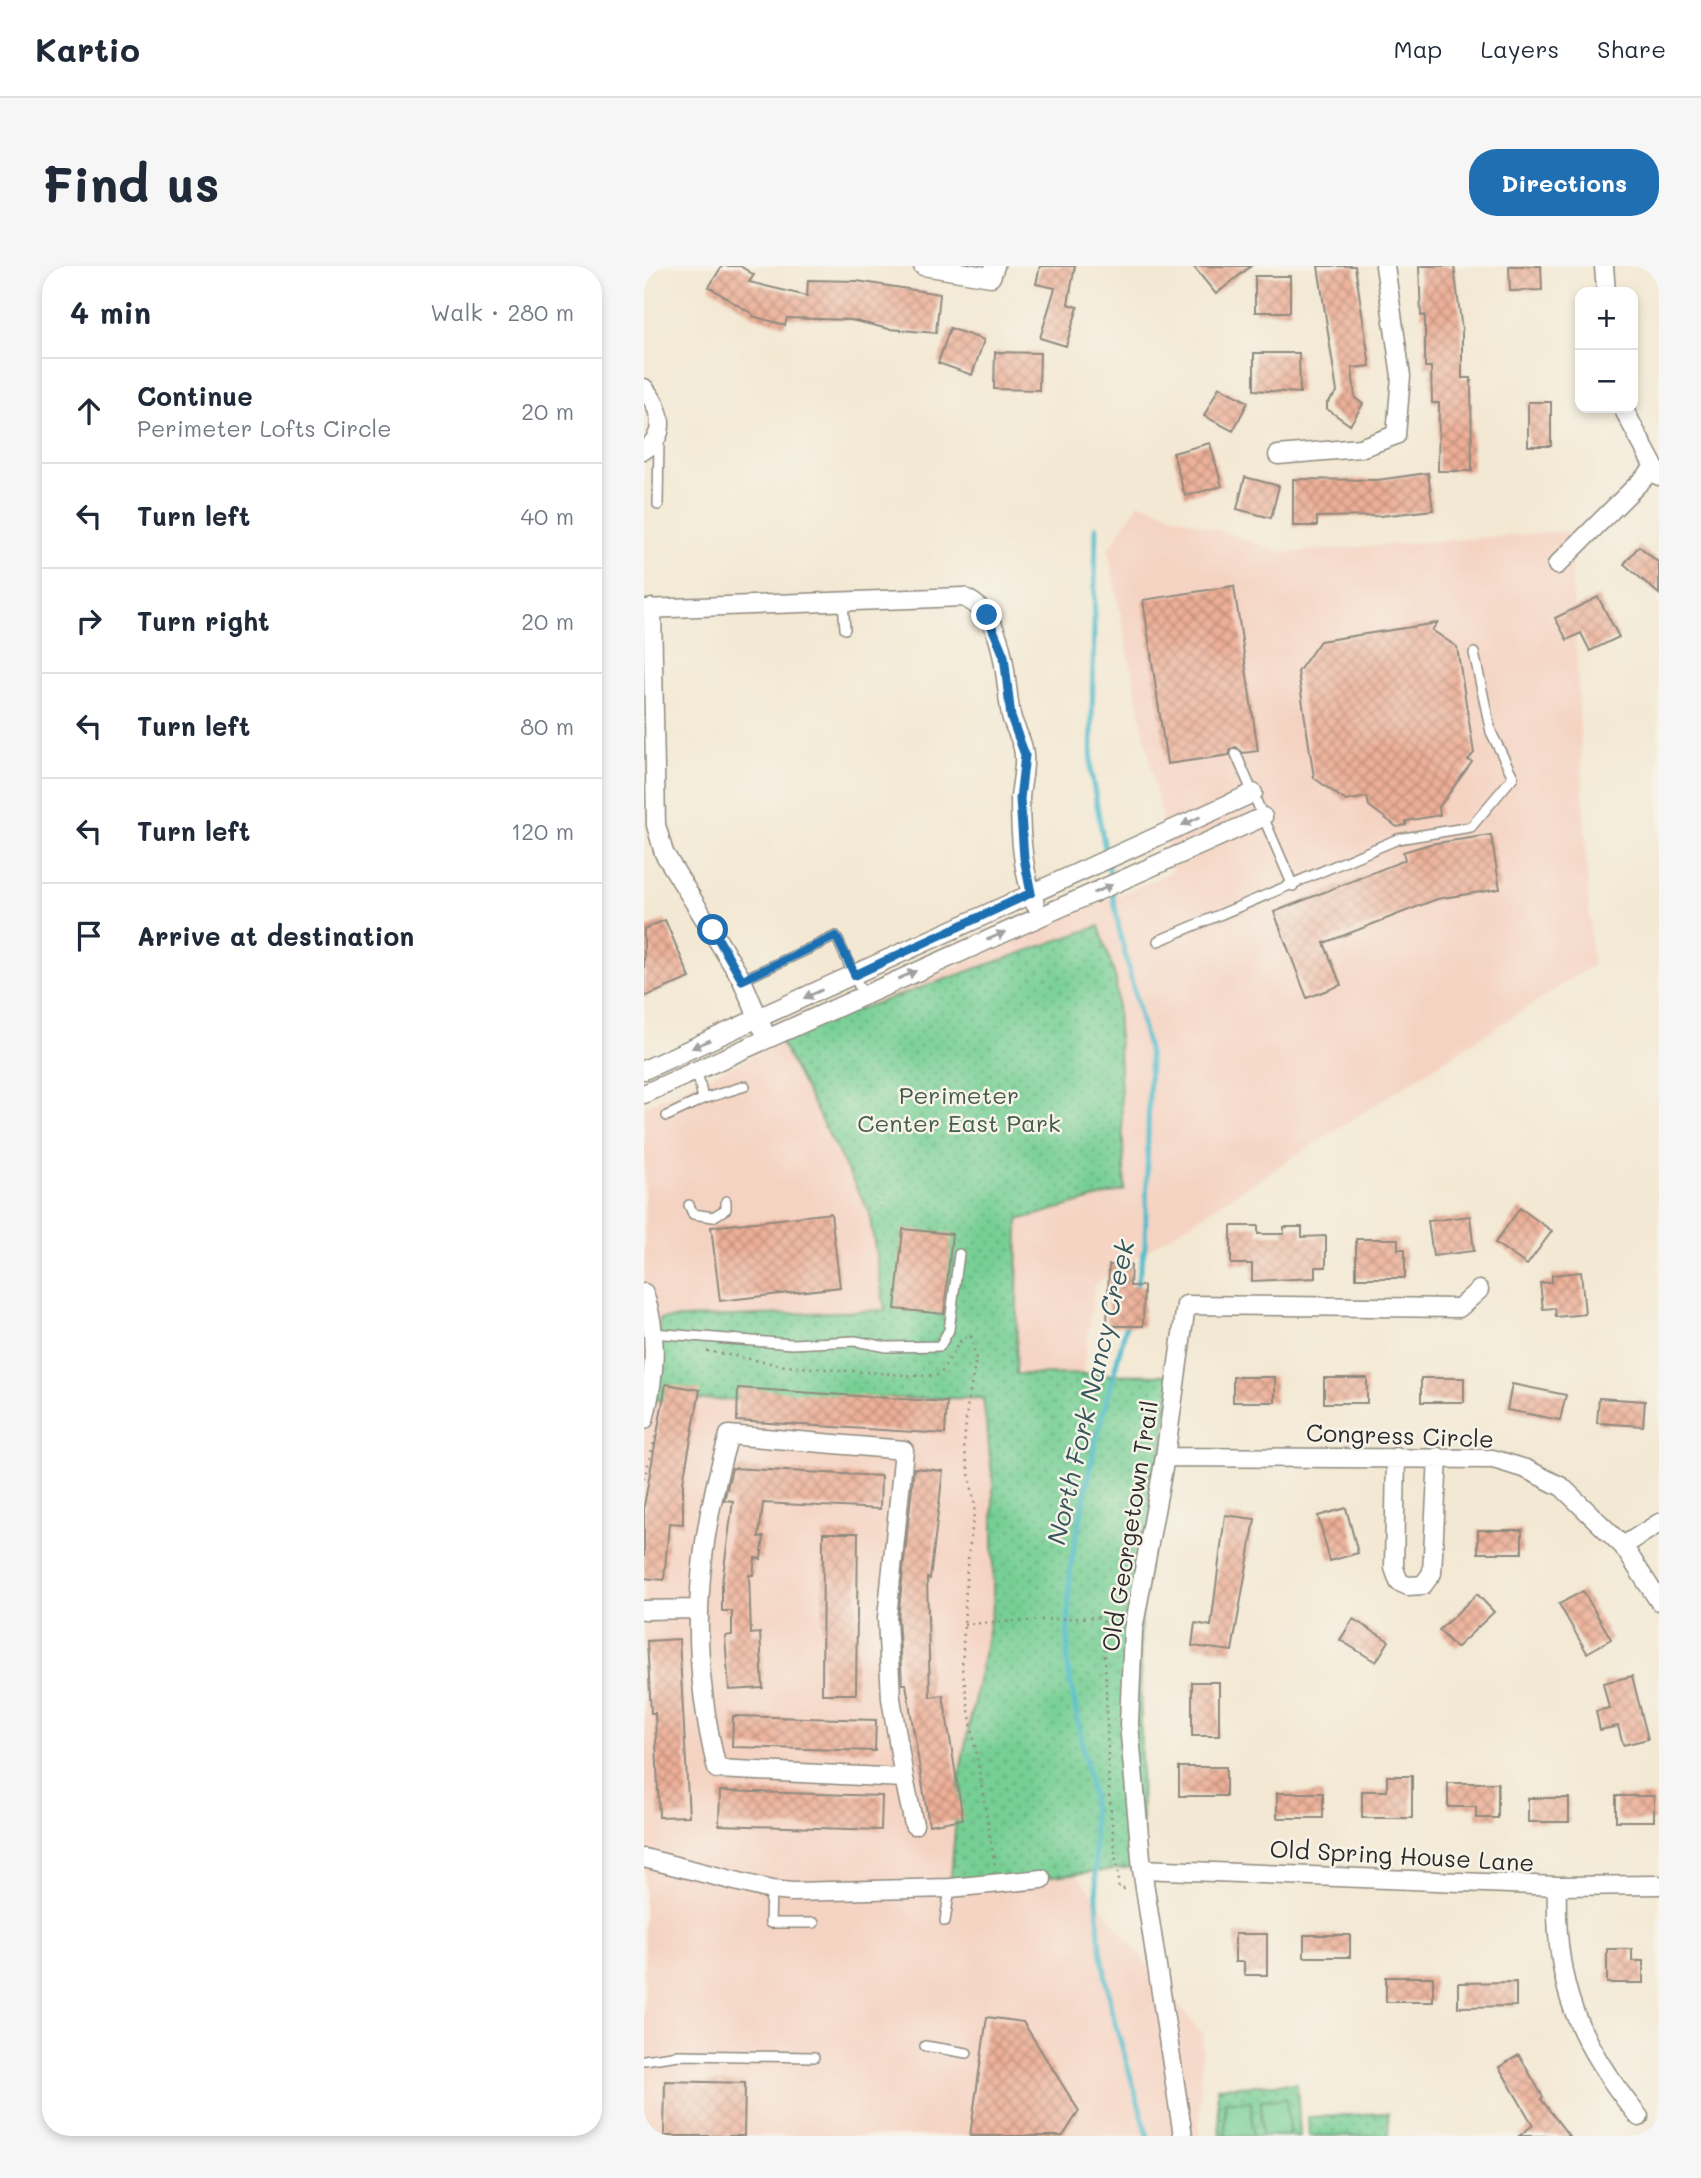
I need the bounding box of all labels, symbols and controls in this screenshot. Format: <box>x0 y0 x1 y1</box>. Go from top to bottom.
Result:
text: Kartio <box>35 27 140 70</box>
text: Map <box>1394 33 1442 64</box>
text: Layers <box>1480 33 1559 64</box>
text: Share <box>1597 33 1666 64</box>
button: Directions <box>1469 149 1659 216</box>
text: Find us <box>42 151 220 214</box>
map controls <box>1575 287 1638 413</box>
button: + <box>1575 287 1638 350</box>
text: 4 min <box>70 292 151 332</box>
text: Walk · 280 m <box>430 297 574 327</box>
button: − <box>1575 350 1638 413</box>
text: Continue <box>137 379 253 413</box>
icon: ahead <box>70 392 108 430</box>
text: 20 m <box>521 396 574 426</box>
text: Perimeter Lofts Circle <box>137 413 392 443</box>
icon: left <box>70 497 108 535</box>
text: Turn left <box>137 499 250 533</box>
text: 40 m <box>521 501 574 531</box>
route end <box>971 599 1002 630</box>
icon: right <box>70 602 108 640</box>
text: Turn right <box>137 604 270 638</box>
text: 20 m <box>521 606 574 636</box>
icon: left <box>70 707 108 745</box>
text: Turn left <box>137 709 250 743</box>
text: 80 m <box>520 711 574 741</box>
icon: left <box>70 812 108 850</box>
text: Turn left <box>137 814 250 848</box>
one-way arrow <box>1181 815 1201 827</box>
text: 120 m <box>511 816 574 846</box>
one-way arrow <box>1093 883 1113 895</box>
route start <box>697 914 728 945</box>
icon: arrive <box>70 917 108 955</box>
text: Arrive at destination <box>137 919 414 953</box>
one-way arrow <box>985 931 1006 942</box>
one-way arrow <box>897 969 917 981</box>
one-way arrow <box>803 988 823 1000</box>
one-way arrow <box>691 1038 711 1050</box>
park label: Perimeter Center East Park <box>857 1079 1061 1138</box>
water label: North Fork Nancy Creek <box>1038 1235 1142 1548</box>
street label: Old Georgetown Trail <box>1094 1398 1164 1654</box>
street label: Congress Circle <box>1306 1416 1494 1454</box>
street label: Old Spring House Lane <box>1269 1833 1535 1877</box>

